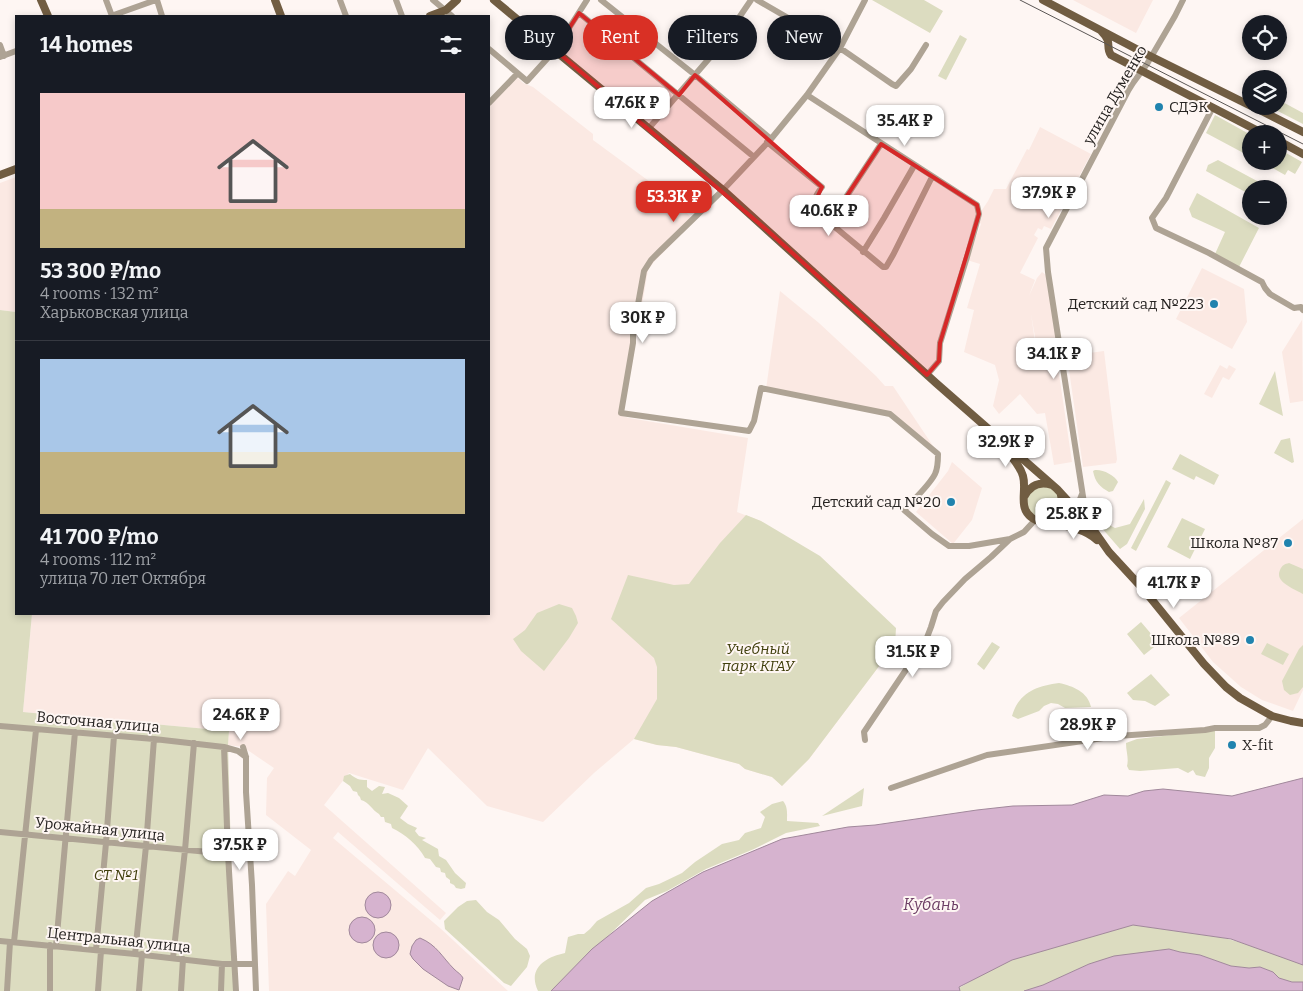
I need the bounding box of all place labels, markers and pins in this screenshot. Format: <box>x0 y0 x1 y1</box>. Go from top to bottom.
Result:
pin: 47.6K ₽ <box>586 86 678 129</box>
place label: СДЭК <box>1169 98 1209 116</box>
marker: СДЭК <box>1153 101 1165 113</box>
pin: 35.4K ₽ <box>859 104 951 147</box>
pin: 37.9K ₽ <box>1003 176 1095 219</box>
pin: 53.3K ₽ <box>628 180 720 223</box>
pin: 40.6K ₽ <box>783 194 875 237</box>
place label: Детский сад №223 <box>1068 295 1204 313</box>
marker: Детский сад №223 <box>1208 298 1220 310</box>
pin: 30K ₽ <box>608 302 678 344</box>
pin: 34.1K ₽ <box>1008 338 1100 380</box>
pin: 32.9K ₽ <box>960 426 1052 468</box>
place label: Детский сад №20 <box>812 493 941 511</box>
marker: Детский сад №20 <box>945 496 957 508</box>
pin: 25.8K ₽ <box>1028 498 1120 540</box>
place label: Школа №87 <box>1190 534 1278 552</box>
marker: Школа №87 <box>1282 537 1294 549</box>
pin: 41.7K ₽ <box>1128 566 1220 609</box>
place label: Школа №89 <box>1151 631 1240 649</box>
marker: Школа №89 <box>1244 634 1256 646</box>
pin: 31.5K ₽ <box>867 636 959 678</box>
pin: 24.6K ₽ <box>195 698 287 741</box>
pin: 28.9K ₽ <box>1042 708 1134 751</box>
place label: X-fit <box>1242 736 1274 754</box>
marker: X-fit <box>1226 739 1238 751</box>
pin: 37.5K ₽ <box>194 828 286 871</box>

